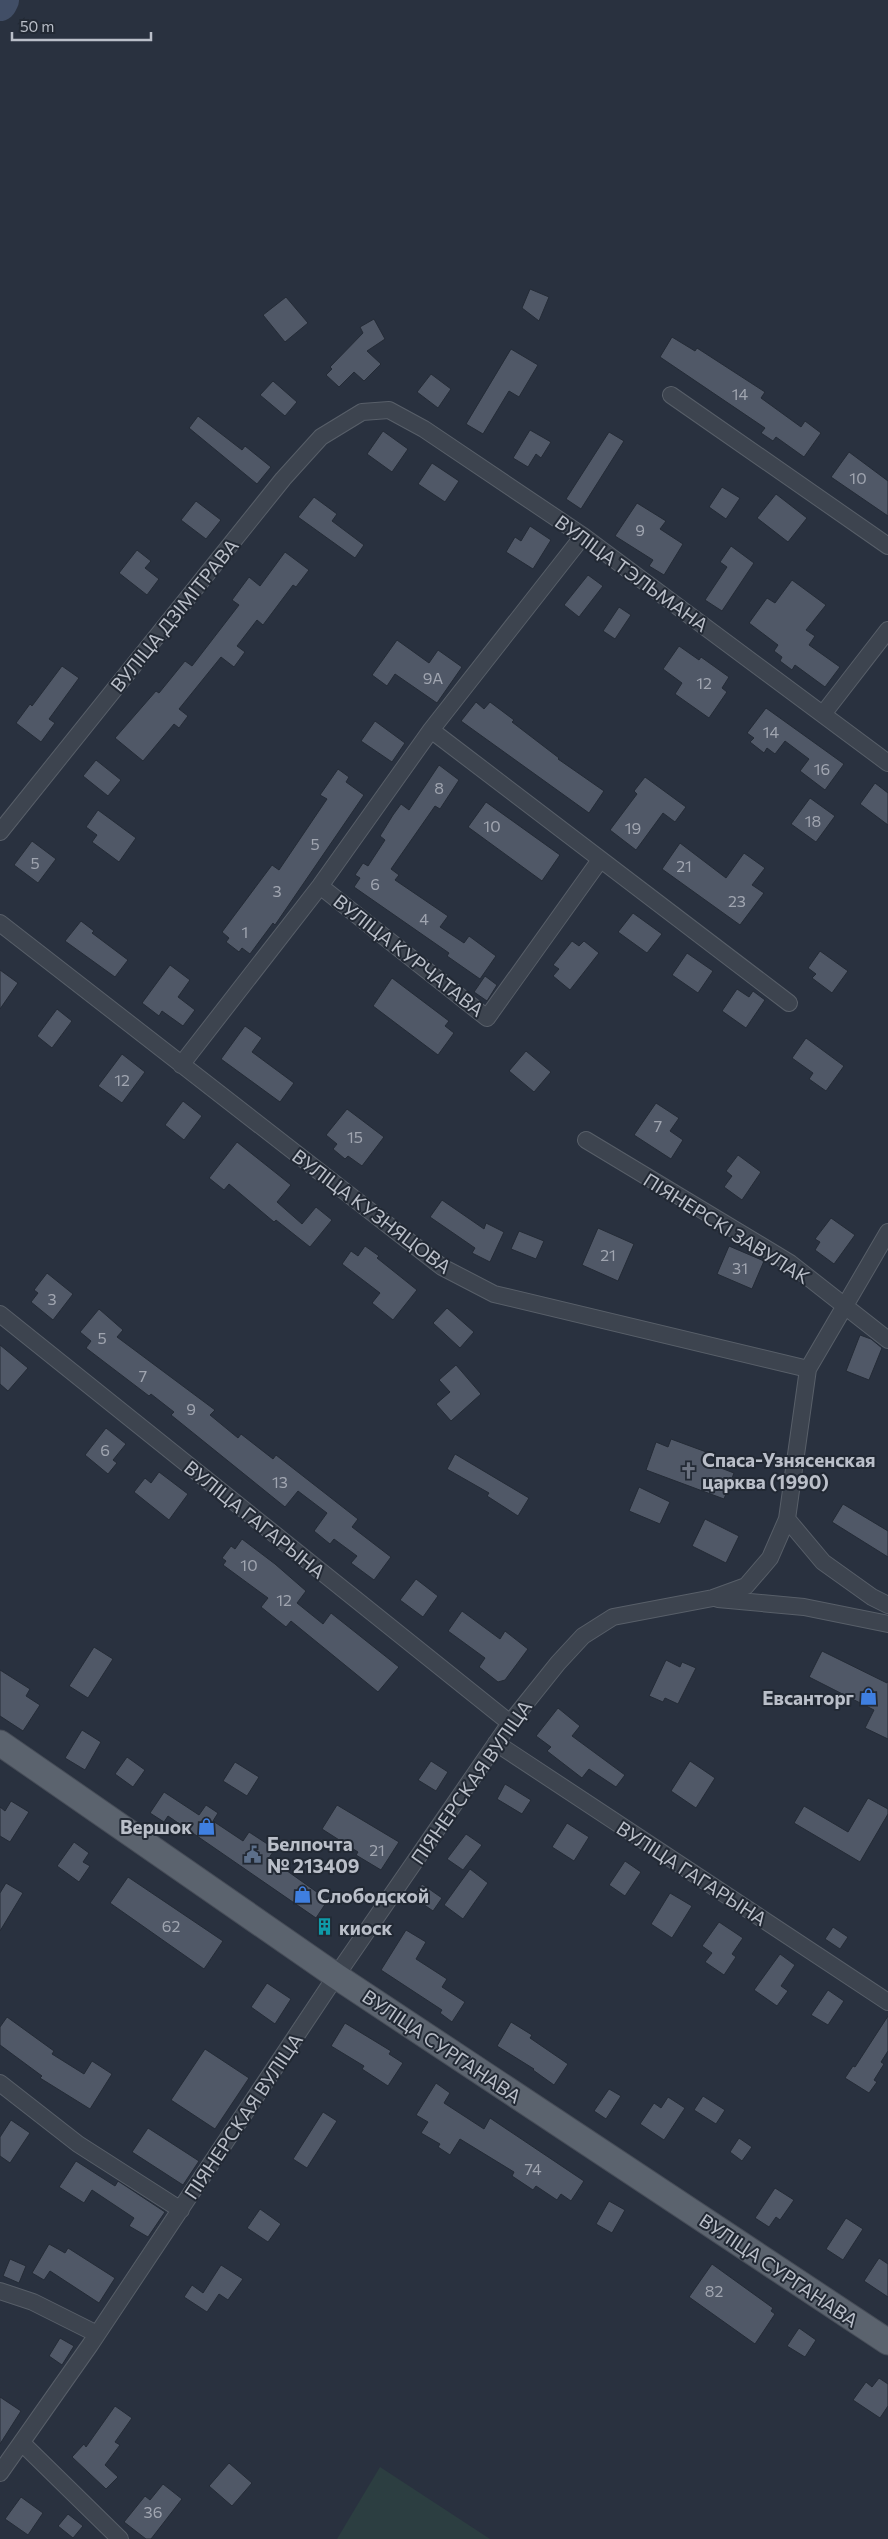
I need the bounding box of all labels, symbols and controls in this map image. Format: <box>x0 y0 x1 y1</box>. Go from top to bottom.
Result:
scale bar <box>12 10 151 42</box>
text: 50 m <box>20 17 54 35</box>
house number: 14 <box>732 384 749 403</box>
house number: 10 <box>849 468 867 487</box>
street label: ВУЛІЦА ТЭЛЬМАНА <box>551 510 713 636</box>
house number: 9 <box>635 520 645 539</box>
street label: ВУЛІЦА ДЗІМІТРАВА <box>105 534 243 696</box>
house number: 9А <box>423 668 443 687</box>
house number: 12 <box>696 673 712 692</box>
house number: 14 <box>763 722 780 741</box>
house number: 16 <box>814 759 830 778</box>
house number: 8 <box>434 778 444 797</box>
house number: 18 <box>805 811 821 830</box>
house number: 10 <box>483 816 501 835</box>
house number: 19 <box>625 818 641 837</box>
house number: 5 <box>310 834 320 853</box>
house number: 5 <box>30 853 40 872</box>
house number: 21 <box>676 856 692 875</box>
house number: 6 <box>370 874 380 893</box>
house number: 3 <box>272 881 282 900</box>
street label: ВУЛІЦА КУРЧАТАВА <box>329 889 489 1021</box>
house number: 23 <box>728 891 746 910</box>
house number: 4 <box>419 909 429 928</box>
house number: 1 <box>242 922 248 941</box>
house number: 12 <box>114 1070 130 1089</box>
house number: 7 <box>654 1116 662 1135</box>
house number: 15 <box>347 1127 363 1146</box>
street label: ВУЛІЦА КУЗНЯЦОВА <box>288 1144 456 1278</box>
street label: ПІЯНЕРСКІ ЗАВУЛАК <box>640 1168 814 1289</box>
house number: 21 <box>600 1245 616 1264</box>
house number: 31 <box>732 1258 748 1277</box>
house number: 3 <box>47 1289 57 1308</box>
house number: 5 <box>97 1328 107 1347</box>
house number: 7 <box>139 1366 147 1385</box>
house number: 9 <box>186 1399 196 1418</box>
house number: 6 <box>100 1440 110 1459</box>
place label: Спаса-Узнясенская царква (1990) <box>702 1448 876 1493</box>
street label: ВУЛІЦА ГАГАРЫНА <box>180 1455 330 1583</box>
church icon: Спаса-Узнясенская царква (1990) <box>678 1460 698 1480</box>
house number: 13 <box>272 1472 288 1491</box>
house number: 10 <box>240 1555 258 1574</box>
house number: 12 <box>276 1590 292 1609</box>
place label: Евсанторг <box>762 1686 855 1709</box>
shop icon: Евсанторг <box>858 1687 878 1707</box>
street label: ПІЯНЕРСКАЯ ВУЛІЦА <box>406 1695 536 1869</box>
place label: Вершок <box>120 1815 192 1838</box>
shop icon: Вершок <box>196 1816 216 1836</box>
street label: ВУЛІЦА ГАГАРЫНА <box>613 1816 771 1930</box>
place label: Белпочта № 213409 <box>267 1832 360 1877</box>
house number: 21 <box>369 1840 385 1859</box>
public building icon: Белпочта № 213409 <box>243 1844 263 1864</box>
place label: Слободской <box>317 1884 429 1907</box>
shop icon: Слободской <box>293 1885 313 1905</box>
house number: 62 <box>162 1916 180 1935</box>
place label: киоск <box>339 1916 392 1939</box>
building icon: киоск <box>315 1917 335 1937</box>
street label: ВУЛІЦА СУРГАНАВА <box>358 1984 526 2108</box>
street label: ПІЯНЕРСКАЯ ВУЛІЦА <box>179 2029 307 2203</box>
house number: 74 <box>524 2159 542 2178</box>
street label: ВУЛІЦА СУРГАНАВА <box>695 2208 863 2332</box>
house number: 82 <box>705 2281 723 2300</box>
house number: 36 <box>144 2502 162 2521</box>

